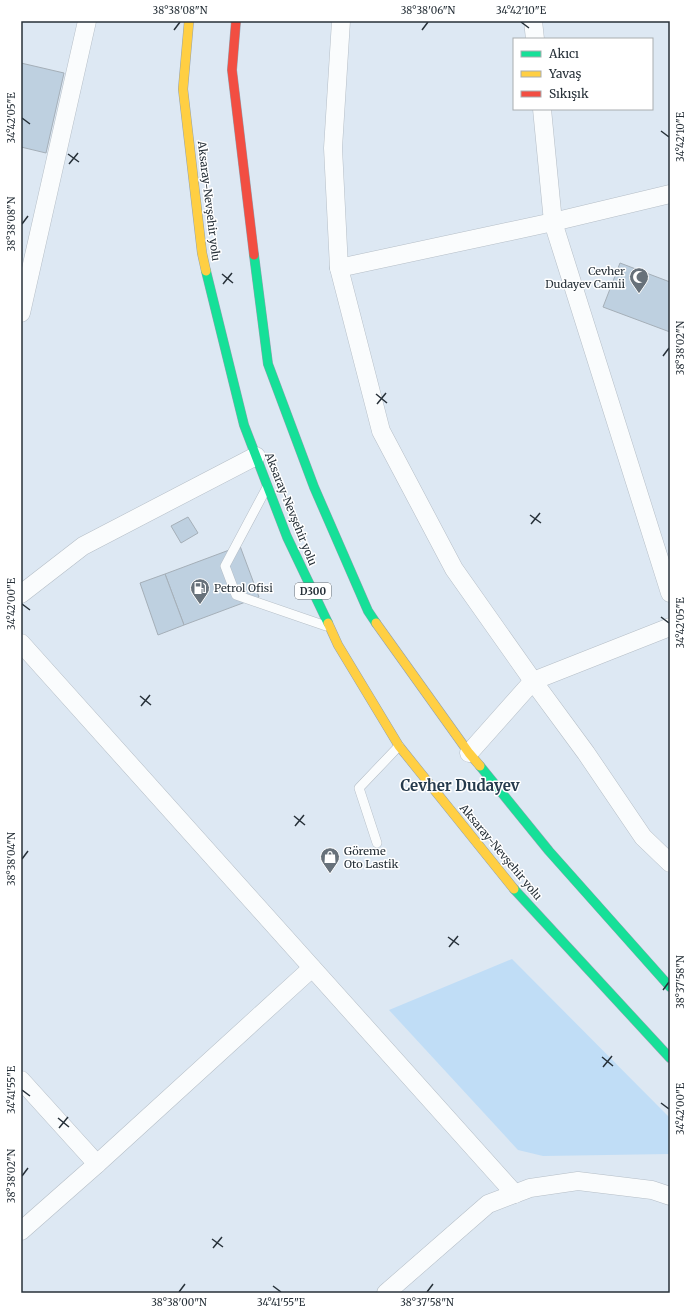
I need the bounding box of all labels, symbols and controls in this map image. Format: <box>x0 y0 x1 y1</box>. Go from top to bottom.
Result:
text: 38°38'08"N <box>153 4 208 17</box>
text: 38°38'06"N <box>401 4 456 17</box>
text: 34°42'10"E <box>496 4 547 17</box>
legend <box>513 38 653 110</box>
text: Akıcı <box>548 46 579 61</box>
text: Yavaş <box>548 66 581 81</box>
text: Sıkışık <box>549 86 589 101</box>
text: 34°42'05"E <box>5 92 18 144</box>
text: 34°42'10"E <box>674 111 687 162</box>
street label: Aksaray-Nevşehir yolu <box>195 139 223 262</box>
text: 38°38'08"N <box>5 196 18 251</box>
place label: Cevher Dudayev Camii <box>545 264 625 291</box>
mosque icon: Cevher Dudayev Camii <box>628 266 650 294</box>
text: 38°38'02"N <box>674 321 687 375</box>
street label: Aksaray-Nevşehir yolu <box>262 449 320 568</box>
text: 34°42'00"E <box>5 577 18 630</box>
fuel station icon: Petrol Ofisi <box>189 577 211 605</box>
place label: Petrol Ofisi <box>214 581 273 595</box>
road number: D300 <box>295 583 331 599</box>
text: 34°42'05"E <box>674 597 687 649</box>
district label: Cevher Dudayev <box>400 776 520 795</box>
street label: Aksaray-Nevşehir yolu <box>456 800 545 903</box>
text: 38°38'04"N <box>5 832 18 886</box>
place label: Göreme Oto Lastik <box>344 844 399 871</box>
shop icon: Göreme Oto Lastik <box>319 846 341 874</box>
text: 38°37'58"N <box>674 955 687 1009</box>
text: 34°41'55"E <box>5 1065 18 1114</box>
text: 34°42'00"E <box>674 1082 687 1135</box>
text: 38°38'02"N <box>5 1149 18 1203</box>
text: 38°38'00"N <box>151 1296 207 1309</box>
text: 34°41'55"E <box>257 1296 306 1309</box>
text: 38°37'58"N <box>400 1296 454 1309</box>

